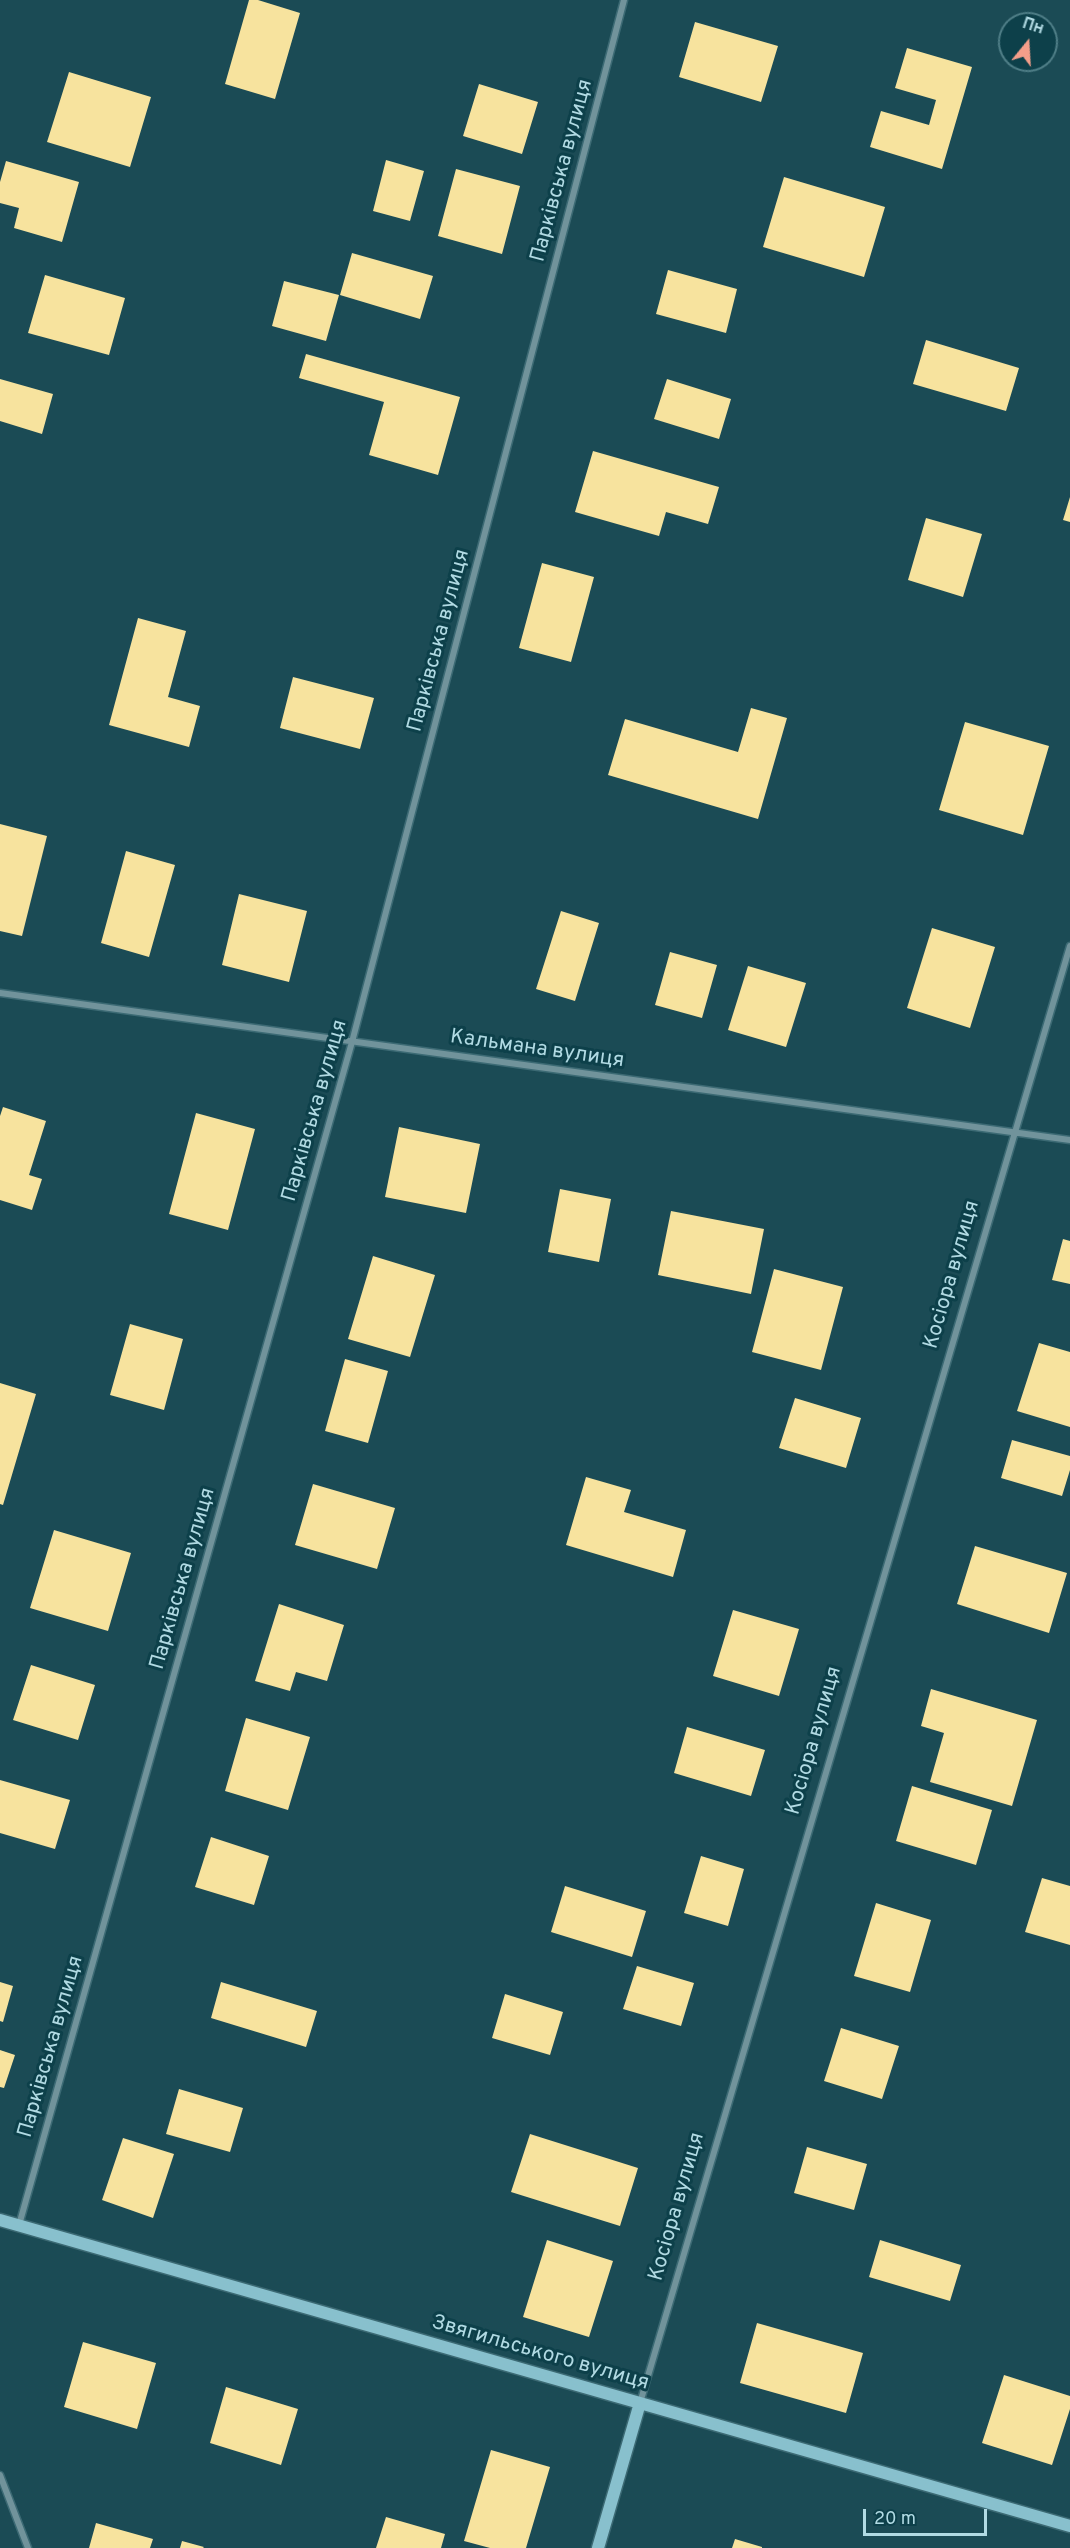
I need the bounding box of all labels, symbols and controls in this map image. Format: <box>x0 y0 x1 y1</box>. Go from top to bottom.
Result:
north arrow <box>998 12 1058 72</box>
text: Пн <box>1020 14 1046 40</box>
street label: Парківська вулиця <box>527 77 599 265</box>
street label: Парківська вулиця <box>404 547 476 735</box>
street label: Парківська вулиця <box>278 1017 354 1205</box>
street label: Кальмана вулиця <box>448 1025 626 1075</box>
street label: Косіора вулиця <box>920 1198 986 1352</box>
street label: Парківська вулиця <box>146 1485 222 1673</box>
street label: Косіора вулиця <box>782 1664 848 1818</box>
street label: Парківська вулиця <box>14 1953 90 2141</box>
street label: Косіора вулиця <box>645 2130 711 2284</box>
street label: Звягильського вулиця <box>428 2311 652 2397</box>
scale bar <box>866 2497 990 2535</box>
text: 20 m <box>874 2508 916 2531</box>

